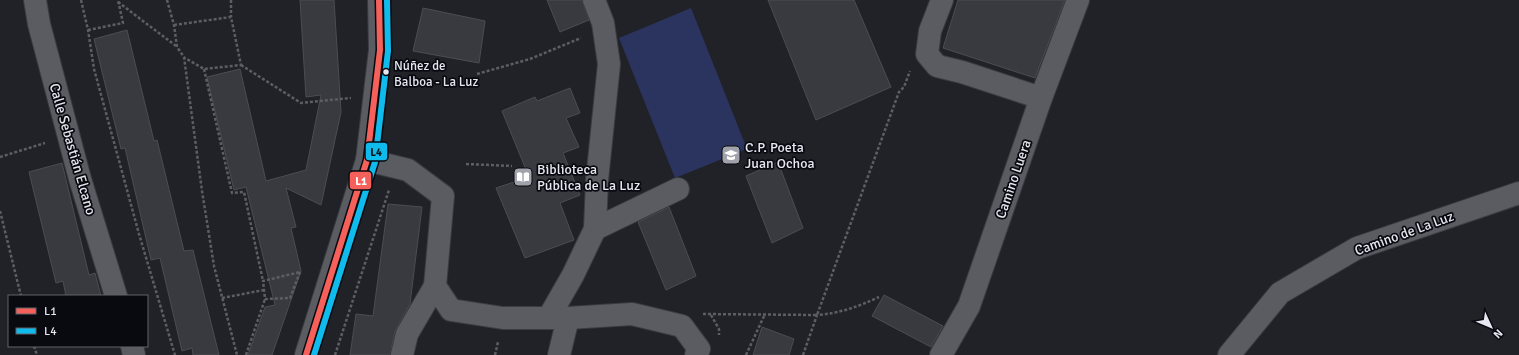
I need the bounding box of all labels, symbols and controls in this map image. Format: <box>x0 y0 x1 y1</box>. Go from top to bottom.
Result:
place label: Núñez de Balboa - La Luz <box>394 58 478 90</box>
marker: Núñez de Balboa - La Luz <box>381 67 391 77</box>
street label: Calle Sebastián Elcano <box>46 81 99 217</box>
street label: Camino Luera <box>992 138 1035 221</box>
place label: C.P. Poeta Juan Ochoa <box>745 139 815 172</box>
line badge: L4 <box>365 142 388 161</box>
school or university icon: C.P. Poeta Juan Ochoa <box>720 144 742 166</box>
text: L4 <box>370 146 382 159</box>
place label: Biblioteca Pública de La Luz <box>537 161 640 194</box>
library icon: Biblioteca Pública de La Luz <box>512 166 534 188</box>
line badge: L1 <box>349 171 372 190</box>
text: L1 <box>355 175 367 188</box>
street label: Camino de La Luz <box>1352 208 1456 259</box>
legend <box>8 295 148 347</box>
text: L1 <box>44 304 57 319</box>
north arrow <box>1471 307 1511 347</box>
text: L4 <box>44 324 57 339</box>
text: N <box>1490 326 1505 341</box>

